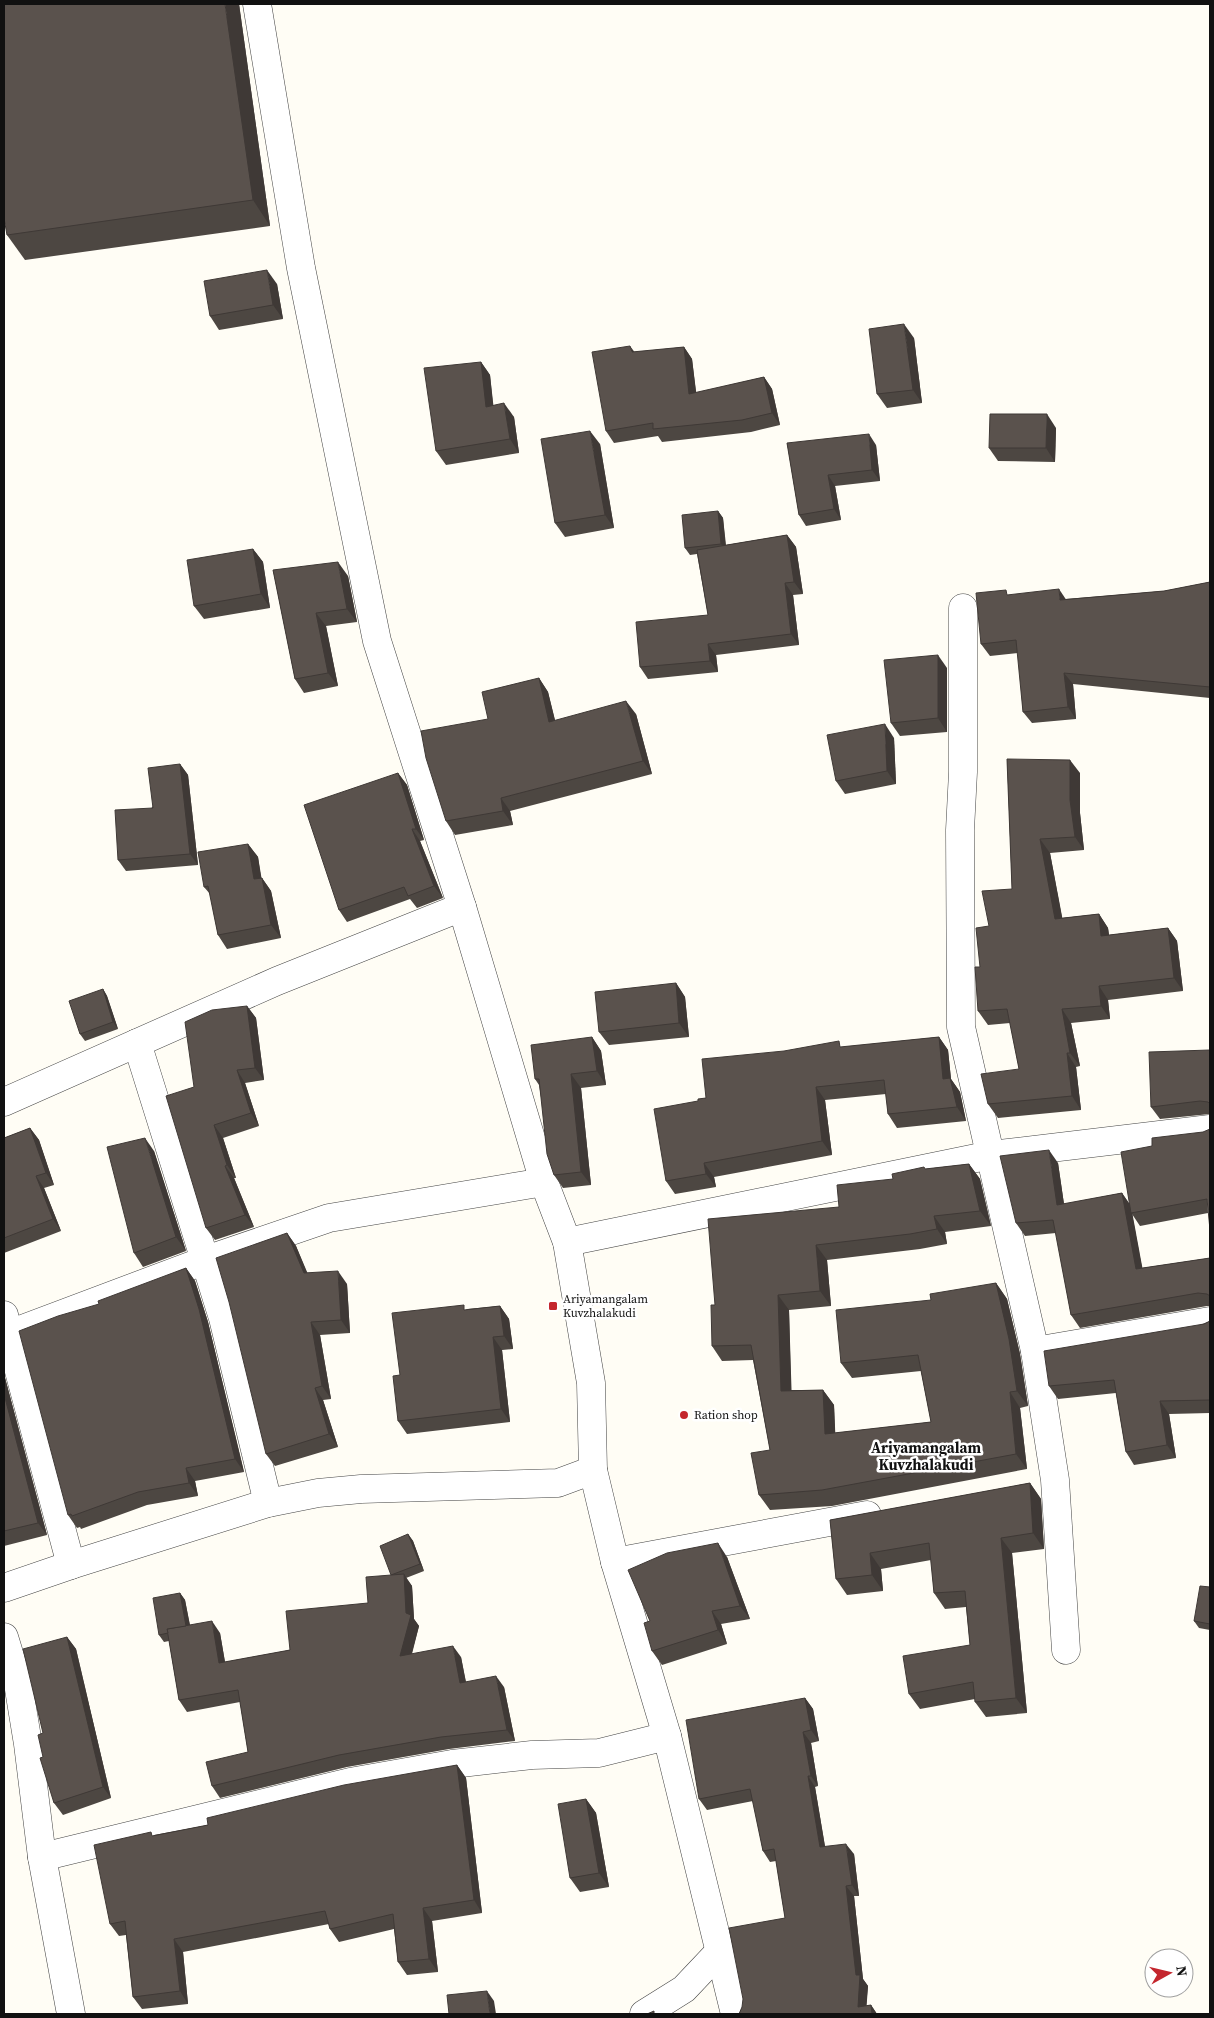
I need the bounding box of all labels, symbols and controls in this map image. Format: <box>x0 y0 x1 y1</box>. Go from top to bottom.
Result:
place label: Ariyamangalam Kuvzhalakudi <box>563 1291 648 1321</box>
marker: Ariyamangalam Kuvzhalakudi <box>547 1300 559 1312</box>
place label: Ration shop <box>694 1407 758 1423</box>
marker: Ration shop <box>678 1409 690 1421</box>
district label: Ariyamangalam Kuvzhalakudi <box>871 1437 981 1475</box>
north arrow <box>1144 1948 1194 1998</box>
text: N <box>1171 1965 1192 1978</box>

